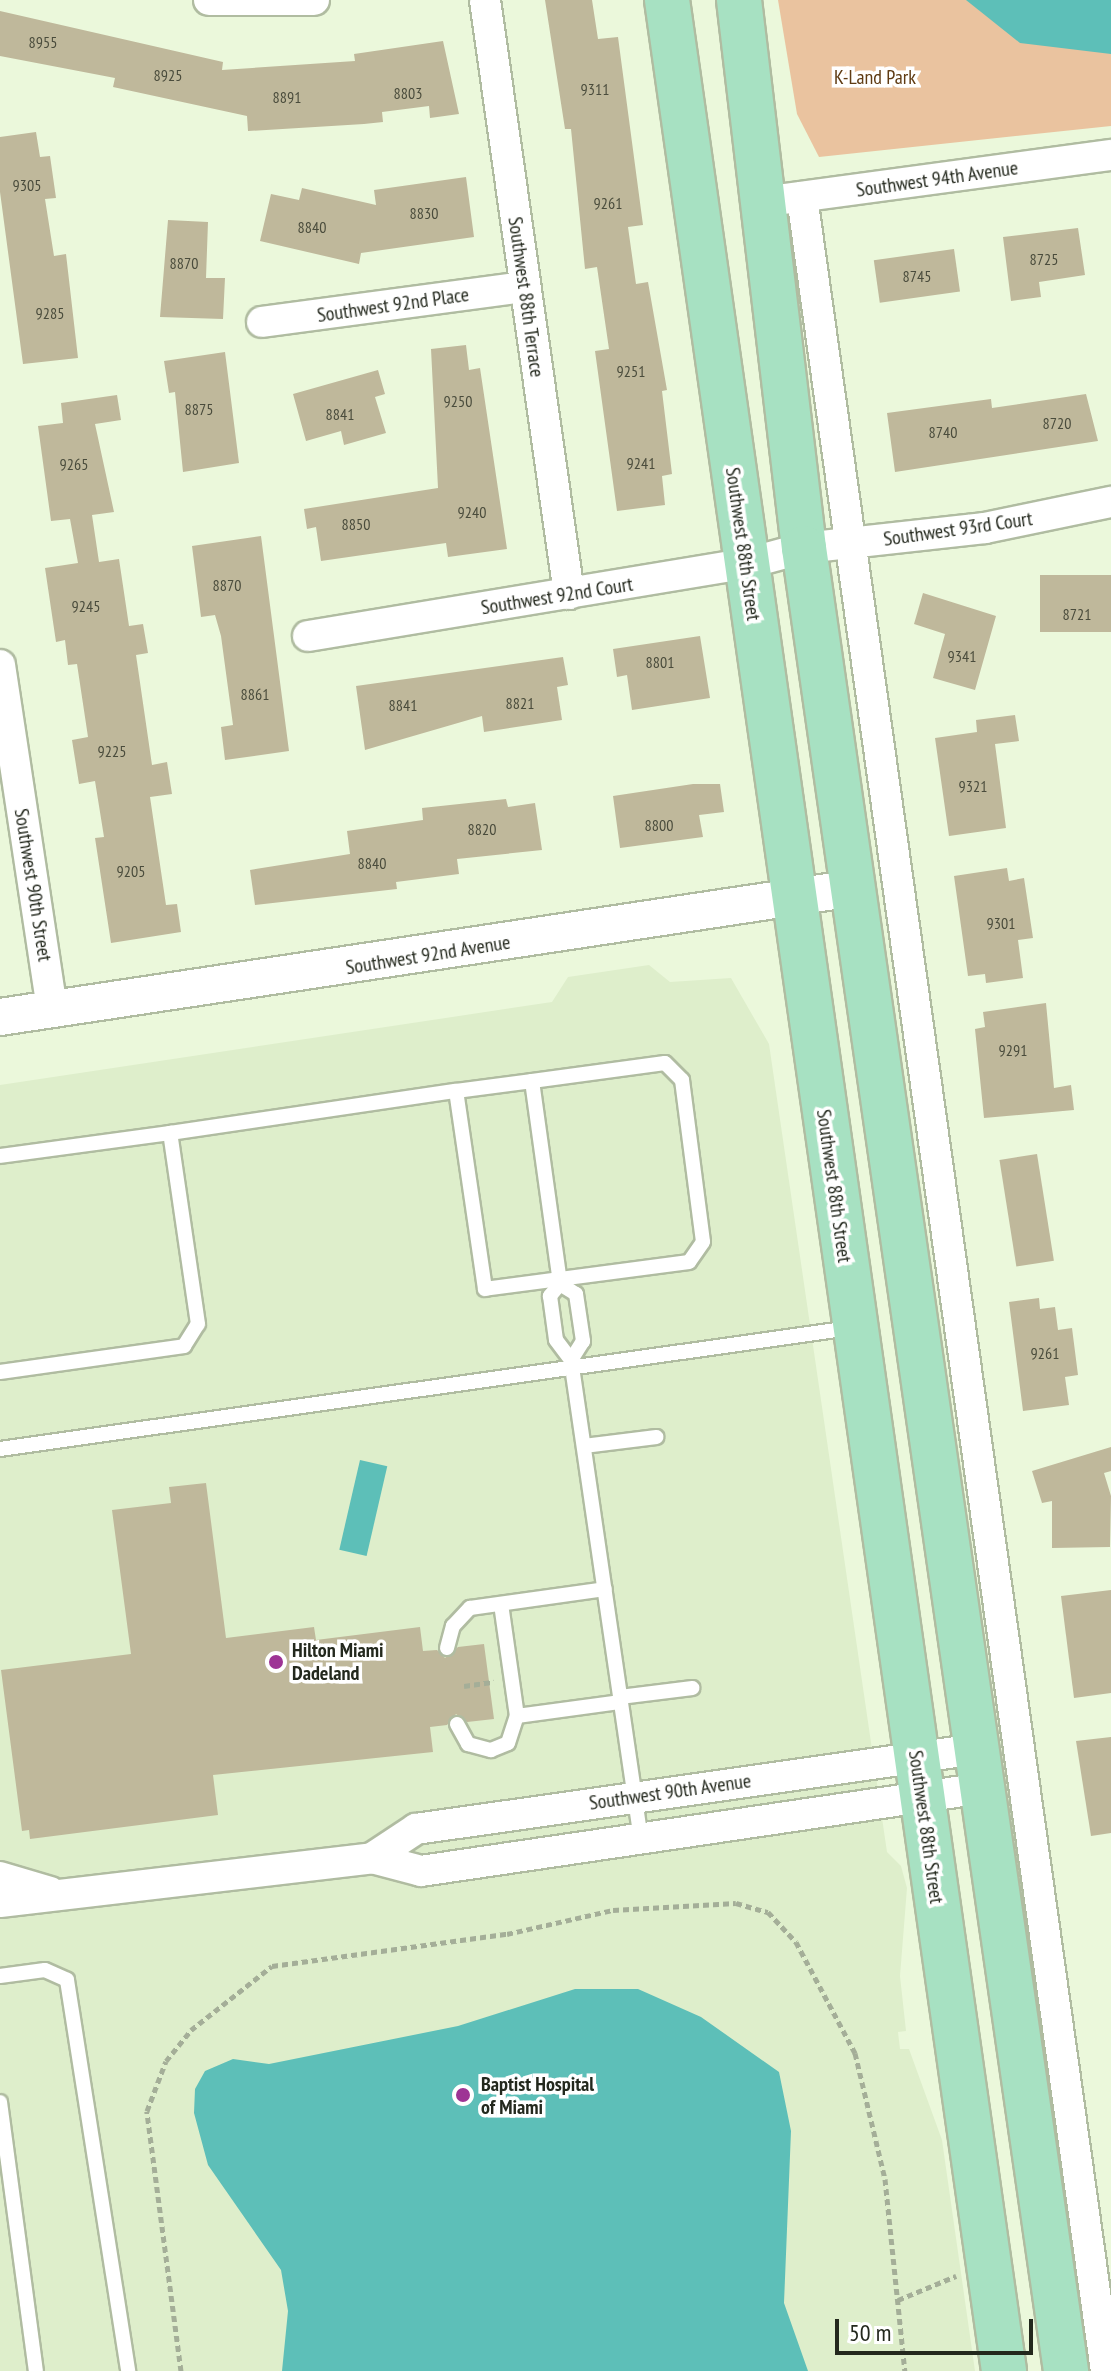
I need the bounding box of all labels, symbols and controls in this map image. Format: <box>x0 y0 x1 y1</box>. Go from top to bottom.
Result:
house number: 8955 <box>29 32 57 52</box>
house number: 8925 <box>154 65 182 85</box>
park label: K-Land Park <box>834 65 916 89</box>
house number: 9311 <box>581 79 609 99</box>
house number: 8803 <box>394 83 422 103</box>
house number: 8891 <box>273 87 301 107</box>
street label: Southwest 94th Avenue <box>854 156 1020 202</box>
house number: 9305 <box>13 175 41 195</box>
house number: 9261 <box>594 193 622 213</box>
house number: 8830 <box>410 203 438 223</box>
street label: Southwest 88th Terrace <box>503 215 549 379</box>
house number: 8840 <box>298 217 326 237</box>
house number: 8725 <box>1030 249 1058 269</box>
house number: 8870 <box>170 253 198 273</box>
house number: 8745 <box>903 266 931 286</box>
street label: Southwest 92nd Place <box>316 282 470 328</box>
house number: 9285 <box>36 303 64 323</box>
house number: 9251 <box>617 361 645 381</box>
house number: 9250 <box>444 391 472 411</box>
house number: 8875 <box>185 399 213 419</box>
house number: 8841 <box>326 404 354 424</box>
house number: 8720 <box>1043 413 1071 433</box>
house number: 8740 <box>929 422 957 442</box>
house number: 9241 <box>627 453 655 473</box>
house number: 9265 <box>60 454 88 474</box>
street label: Southwest 88th Street <box>720 466 766 622</box>
house number: 9240 <box>458 502 486 522</box>
street label: Southwest 93rd Court <box>882 507 1034 551</box>
house number: 8850 <box>342 514 370 534</box>
street label: Southwest 92nd Court <box>479 572 635 620</box>
house number: 8870 <box>213 575 241 595</box>
house number: 9245 <box>72 596 100 616</box>
house number: 8721 <box>1063 604 1091 624</box>
house number: 9341 <box>948 646 976 666</box>
house number: 8801 <box>646 652 674 672</box>
house number: 8861 <box>241 684 269 704</box>
house number: 8821 <box>506 693 534 713</box>
house number: 8841 <box>389 695 417 715</box>
house number: 9225 <box>98 741 126 761</box>
house number: 9321 <box>959 776 987 796</box>
street label: Southwest 90th Street <box>9 807 57 963</box>
house number: 8800 <box>645 815 673 835</box>
house number: 8820 <box>468 819 496 839</box>
house number: 8840 <box>358 853 386 873</box>
house number: 9205 <box>117 861 145 881</box>
house number: 9301 <box>987 913 1015 933</box>
street label: Southwest 92nd Avenue <box>344 930 512 980</box>
house number: 9291 <box>999 1040 1027 1060</box>
street label: Southwest 88th Street <box>811 1108 857 1264</box>
house number: 9261 <box>1031 1343 1059 1363</box>
place label: Hilton Miami Dadeland <box>292 1638 384 1685</box>
marker: Hilton Miami Dadeland <box>267 1653 285 1671</box>
street label: Southwest 88th Street <box>903 1749 949 1905</box>
street label: Southwest 90th Avenue <box>587 1769 753 1815</box>
place label: Baptist Hospital of Miami <box>481 2072 594 2119</box>
marker: Baptist Hospital of Miami <box>452 2084 474 2106</box>
scale bar <box>839 2303 1037 2353</box>
text: 50 m <box>849 2317 891 2348</box>

